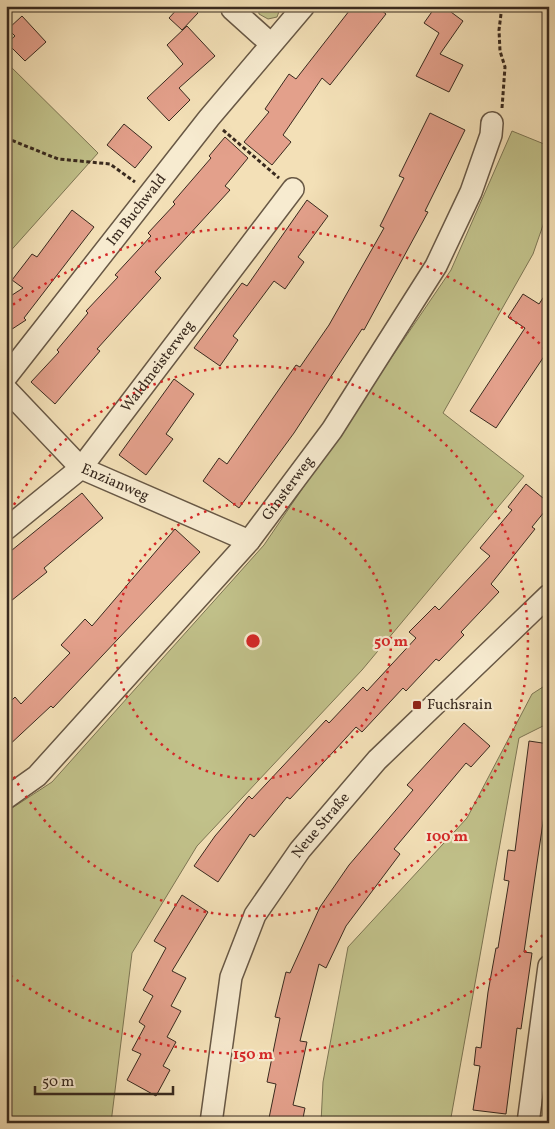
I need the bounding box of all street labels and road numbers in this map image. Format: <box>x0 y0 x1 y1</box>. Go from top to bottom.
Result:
street label: Im Buchwald <box>102 170 172 251</box>
street label: Waldmeisterweg <box>116 316 200 417</box>
street label: Ginsterweg <box>257 452 319 525</box>
street label: Enzianweg <box>78 459 153 507</box>
street label: Neue Straße <box>287 788 355 863</box>

